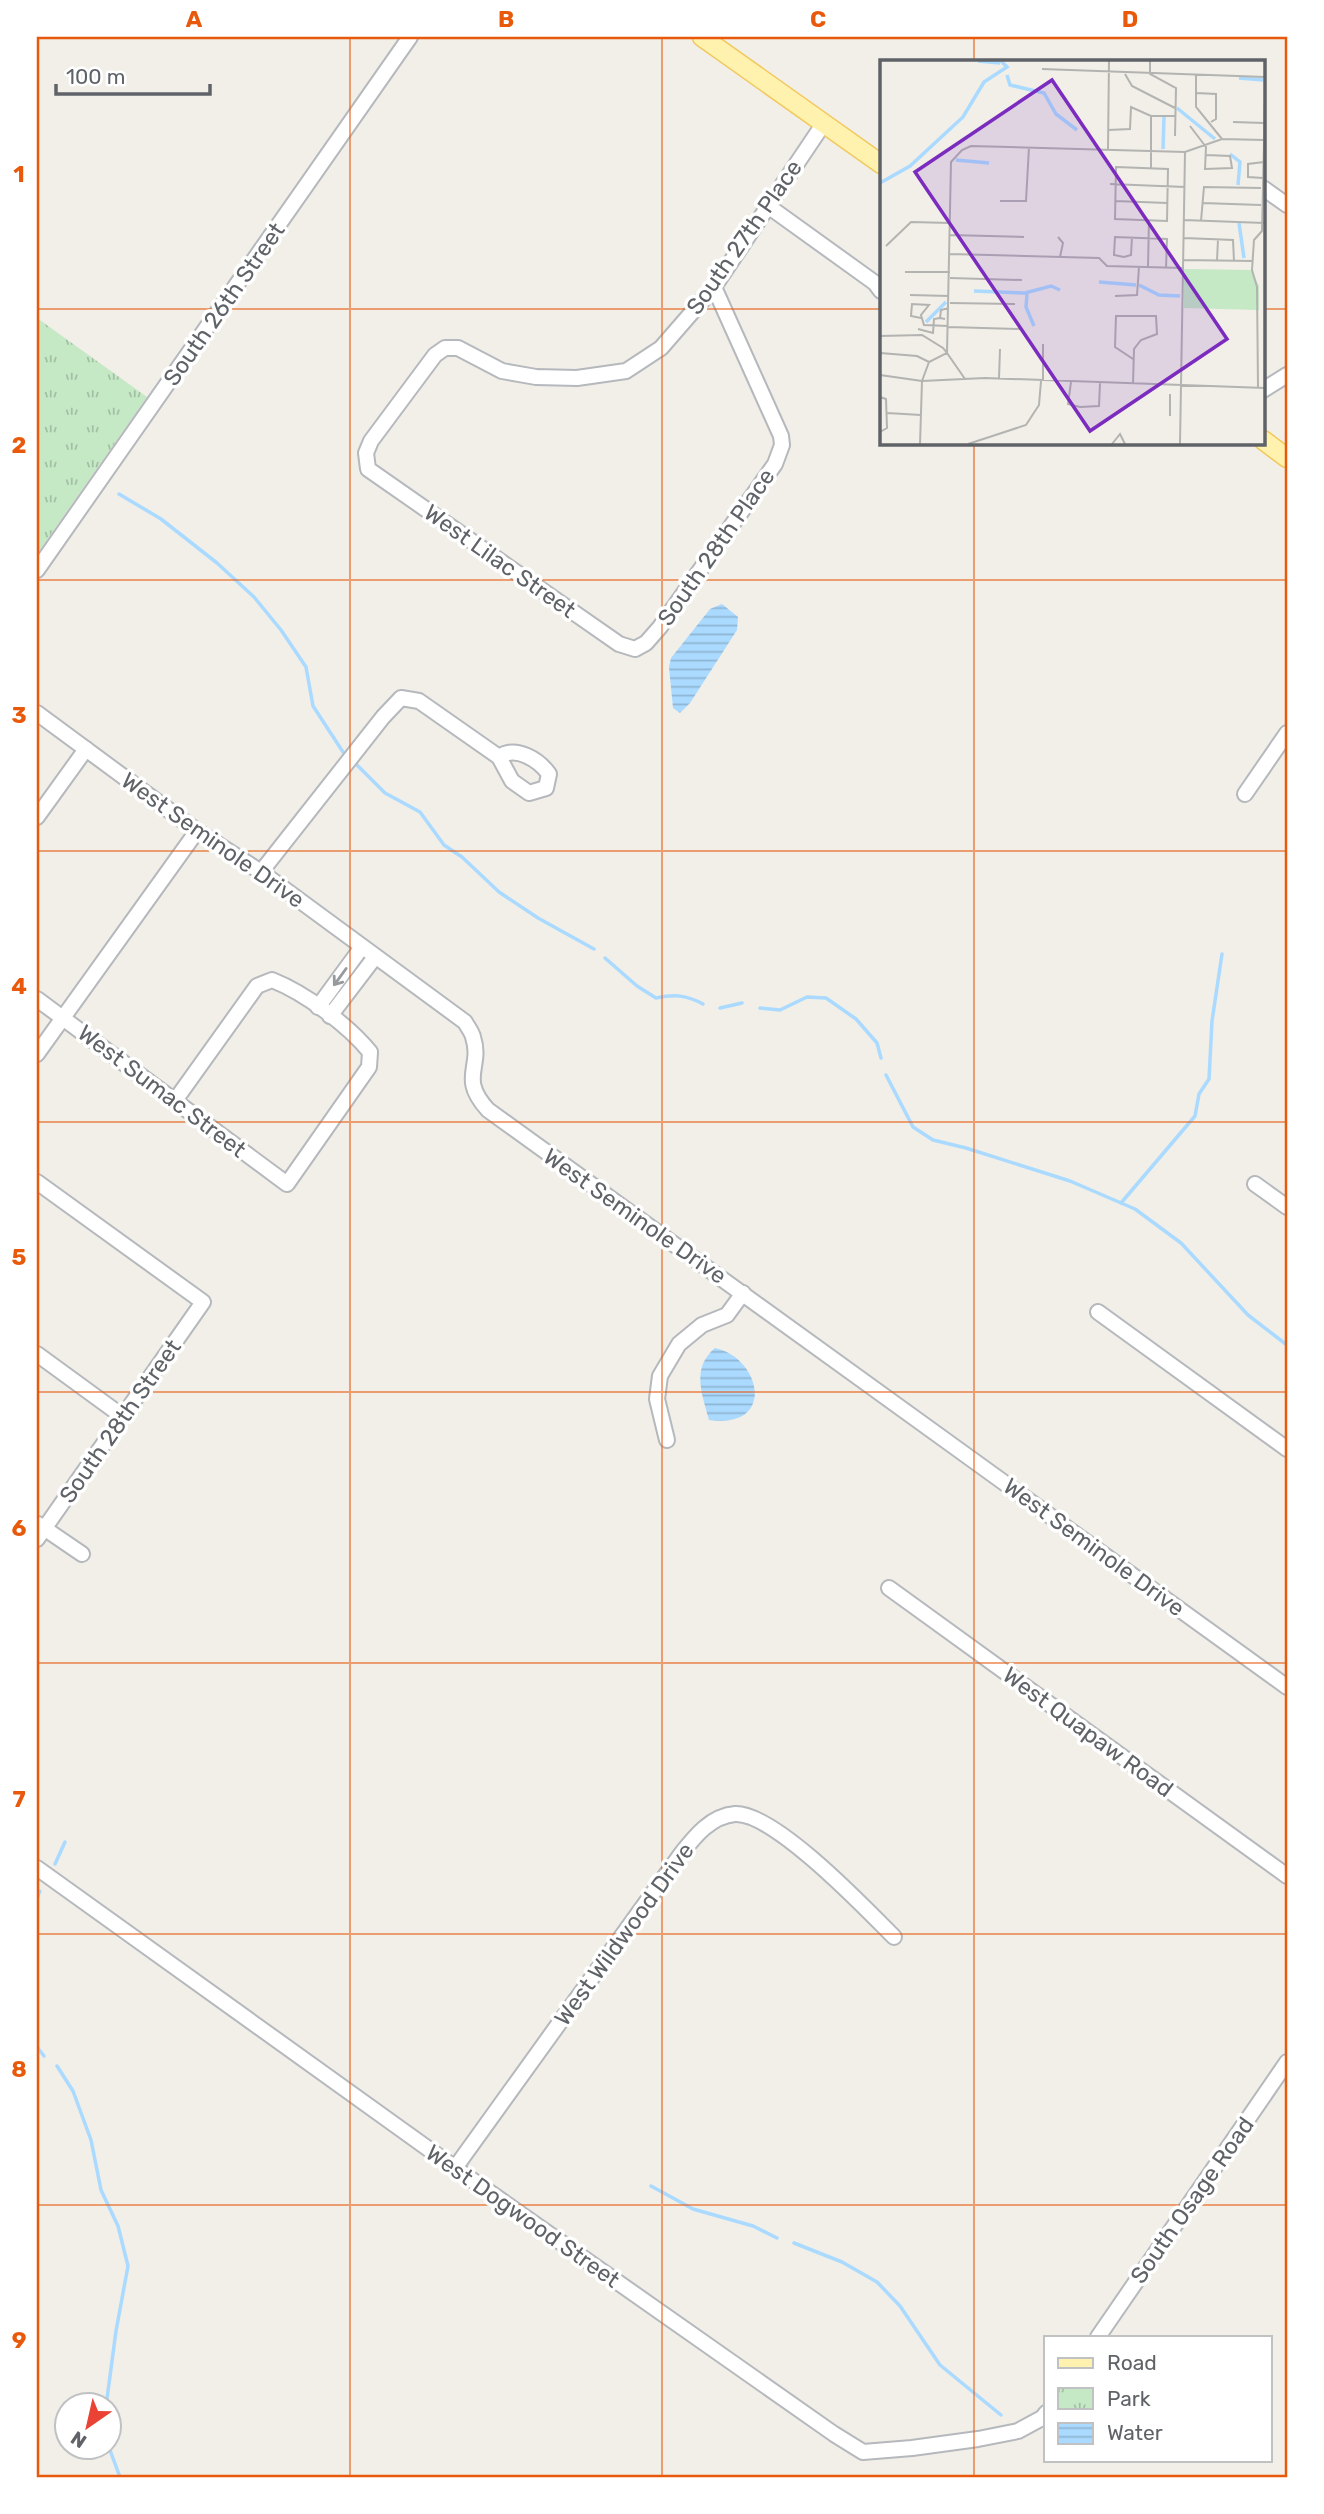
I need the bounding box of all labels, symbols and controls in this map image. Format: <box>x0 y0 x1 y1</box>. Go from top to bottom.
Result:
text: A <box>186 5 203 33</box>
text: B <box>498 5 514 33</box>
text: C <box>810 5 826 33</box>
text: D <box>1122 5 1138 33</box>
scale bar <box>56 52 210 96</box>
inset map <box>880 60 1264 444</box>
text: 100 m <box>66 64 125 89</box>
street label: South 27th Place <box>680 154 808 320</box>
text: 1 <box>13 160 25 188</box>
street label: South 26th Street <box>157 217 291 391</box>
text: 2 <box>12 431 26 459</box>
street label: South 28th Place <box>651 463 781 631</box>
street label: West Lilac Street <box>419 498 581 624</box>
text: 3 <box>11 701 27 729</box>
street label: West Seminole Drive <box>116 766 310 914</box>
one-way arrow <box>333 968 348 987</box>
text: 4 <box>11 972 27 1000</box>
street label: West Sumac Street <box>72 1019 252 1163</box>
street label: West Seminole Drive <box>538 1142 732 1290</box>
text: 5 <box>12 1243 27 1271</box>
street label: South 28th Street <box>53 1334 187 1508</box>
street label: West Seminole Drive <box>998 1472 1190 1622</box>
text: 6 <box>12 1514 27 1542</box>
street label: West Quapaw Road <box>997 1661 1179 1803</box>
text: 7 <box>12 1785 26 1813</box>
street label: West Wildwood Drive <box>548 1837 700 2031</box>
text: 8 <box>11 2055 27 2083</box>
street label: South Osage Road <box>1124 2111 1260 2289</box>
street label: West Dogwood Street <box>421 2138 625 2294</box>
text: 9 <box>12 2326 26 2354</box>
legend <box>1044 2336 1272 2462</box>
text: Road <box>1107 2350 1157 2375</box>
text: Park <box>1107 2386 1151 2411</box>
north arrow <box>52 2392 122 2462</box>
text: Water <box>1107 2420 1163 2445</box>
text: N <box>67 2426 91 2453</box>

